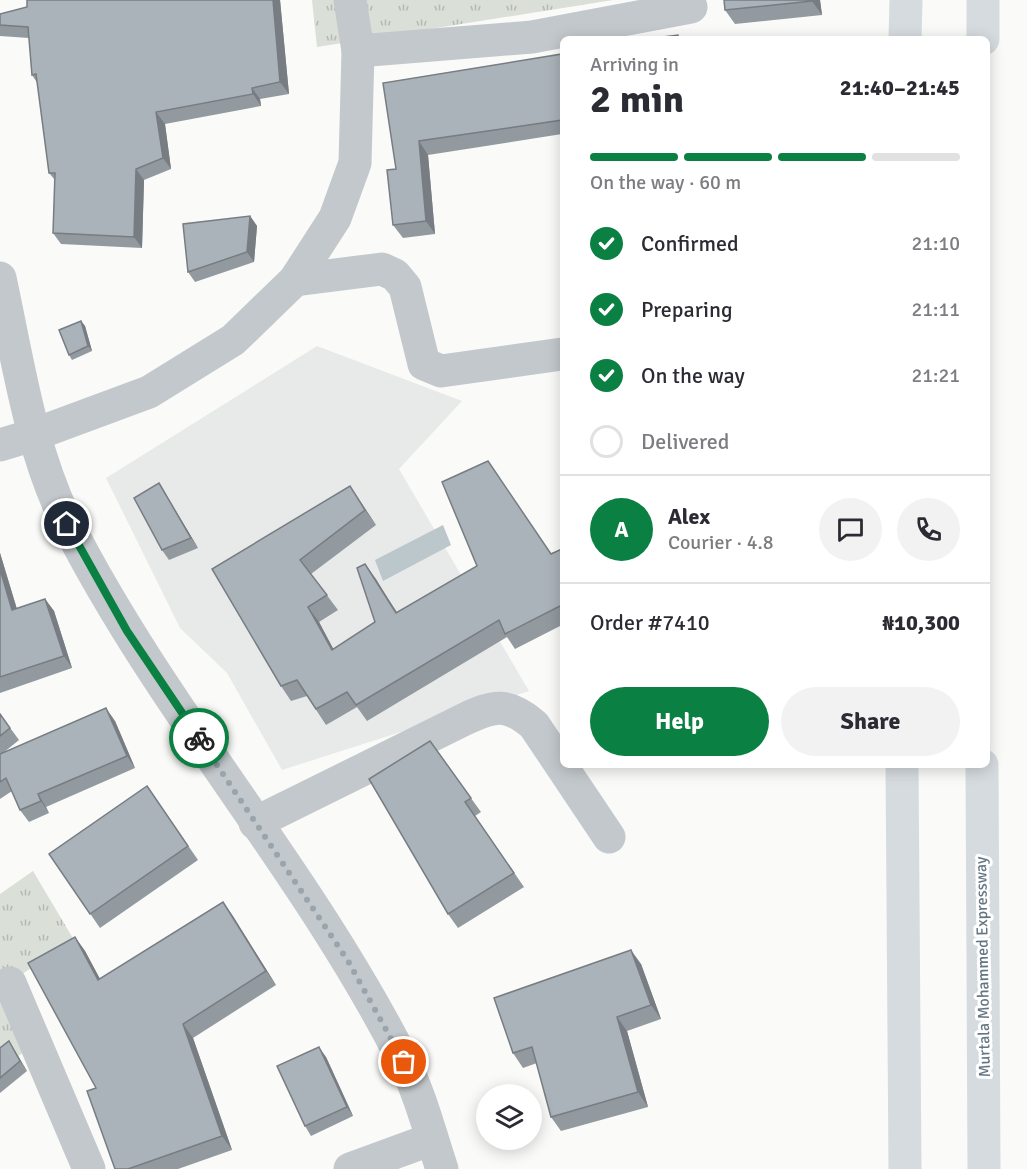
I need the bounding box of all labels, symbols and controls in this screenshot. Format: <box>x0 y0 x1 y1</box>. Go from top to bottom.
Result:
text: Arriving in <box>590 52 679 77</box>
text: 21:40–21:45 <box>840 74 960 101</box>
text: 2 min <box>590 75 684 123</box>
text: On the way · 60 m <box>590 170 741 195</box>
icon: check <box>590 227 623 260</box>
text: Confirmed <box>641 230 739 257</box>
text: 21:10 <box>911 231 960 256</box>
icon: check <box>590 293 623 326</box>
text: Preparing <box>641 296 733 323</box>
text: 21:11 <box>911 297 960 322</box>
icon: check <box>590 359 623 392</box>
text: On the way <box>641 362 745 389</box>
text: 21:21 <box>911 363 960 388</box>
text: Delivered <box>641 428 729 455</box>
pin <box>41 498 92 549</box>
button: chat <box>819 498 882 561</box>
button: phone <box>897 498 960 561</box>
text: Alex <box>668 503 710 530</box>
icon: home <box>50 507 83 540</box>
text: A <box>614 516 629 543</box>
text: Courier · 4.8 <box>668 530 774 555</box>
text: Order #7410 <box>590 609 710 636</box>
text: ₦10,300 <box>882 609 960 636</box>
button: Help <box>590 687 769 756</box>
button: Share <box>781 687 960 756</box>
courier <box>169 708 229 768</box>
icon: bike <box>183 722 216 755</box>
street label: Murtala Mohammed Expressway <box>971 856 995 1078</box>
pin <box>378 1036 429 1087</box>
icon: bag <box>387 1045 420 1078</box>
map controls <box>476 1084 542 1150</box>
button: layers <box>476 1084 542 1150</box>

